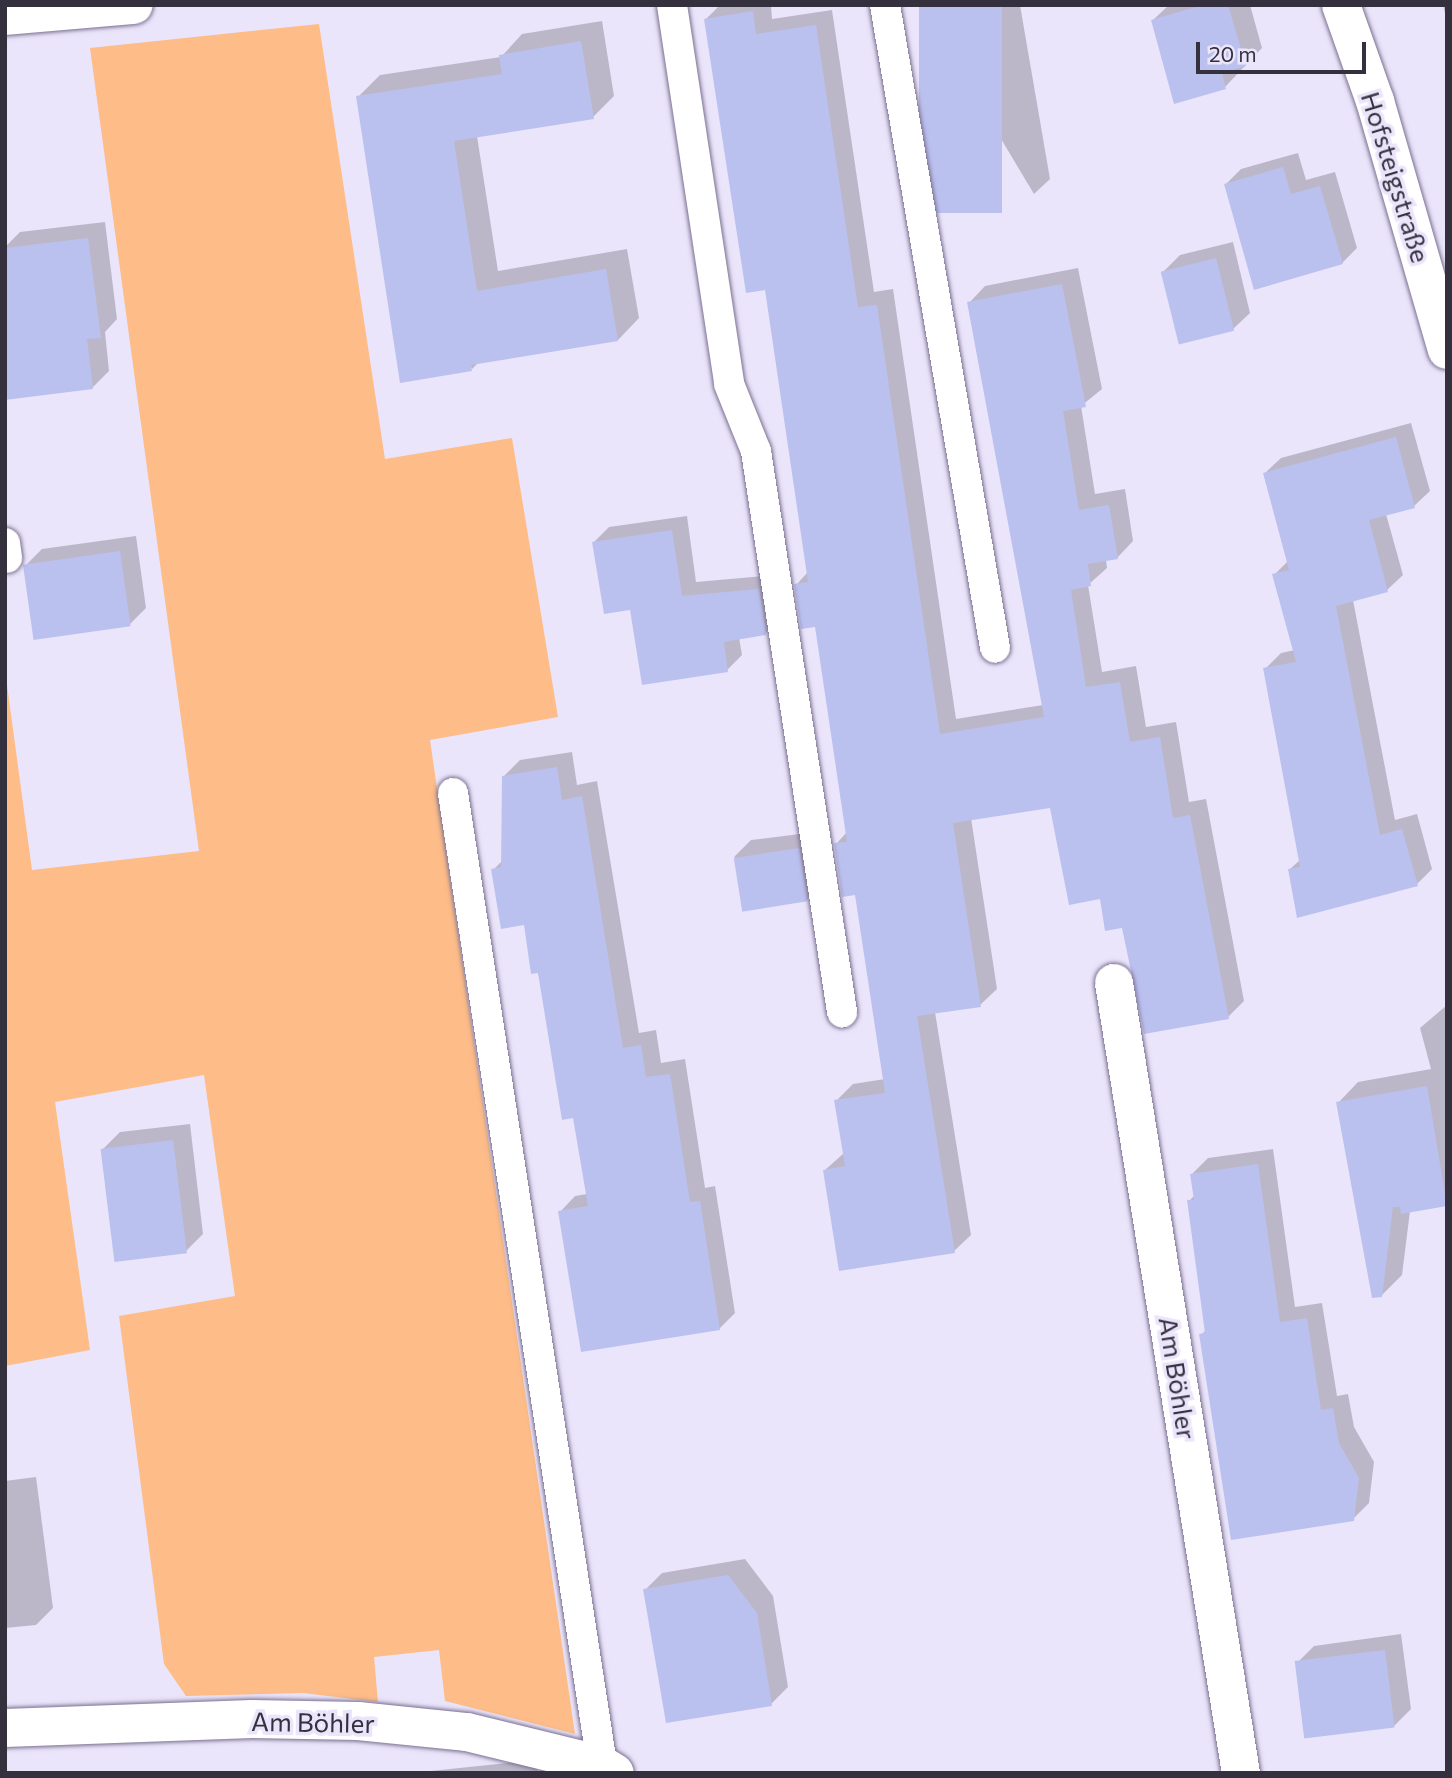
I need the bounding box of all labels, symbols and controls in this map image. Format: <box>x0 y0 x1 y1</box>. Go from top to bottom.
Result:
scale bar <box>1200 28 1370 72</box>
text: 20 m <box>1209 41 1257 66</box>
street label: Hofsteigstraße <box>1355 88 1437 266</box>
street label: Am Böhler <box>1153 1315 1203 1441</box>
street label: Am Böhler <box>251 1705 375 1739</box>

